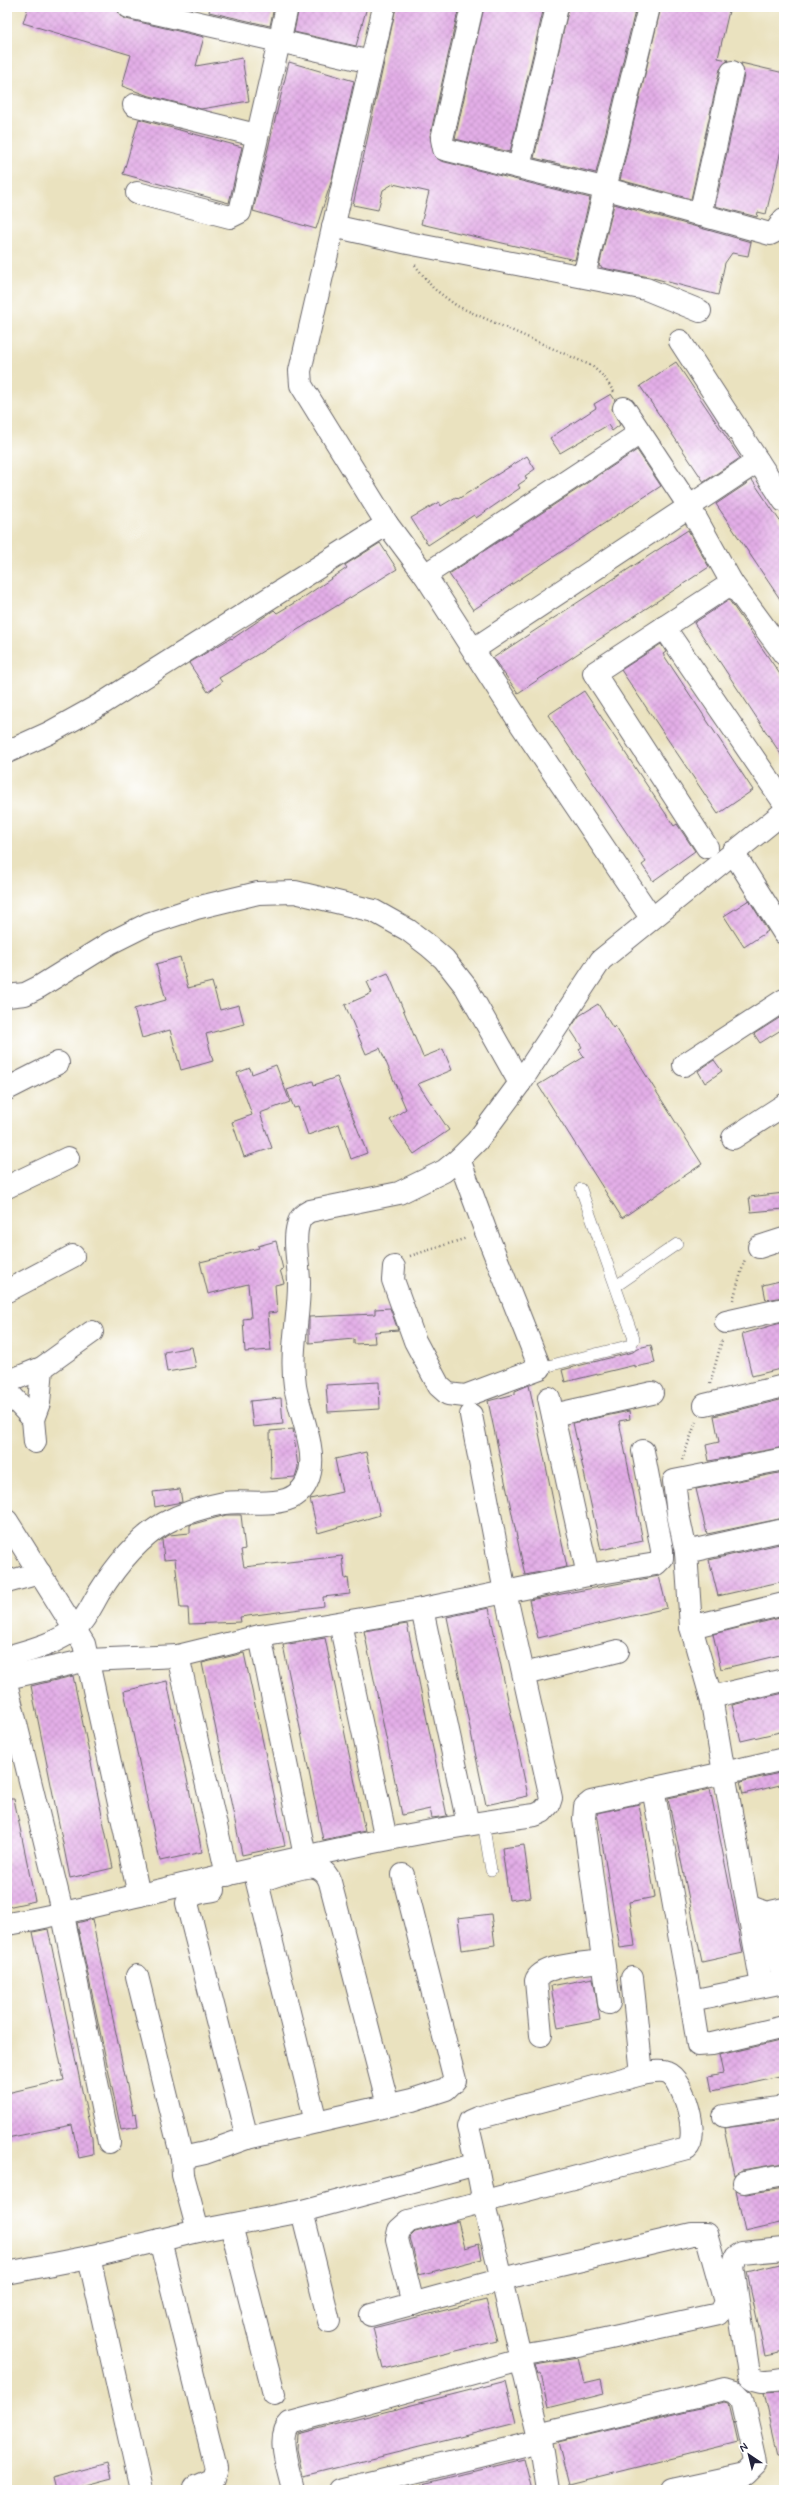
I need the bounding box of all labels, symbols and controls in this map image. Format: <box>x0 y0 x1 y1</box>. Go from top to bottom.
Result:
north arrow <box>729 2435 769 2475</box>
text: N <box>737 2440 751 2455</box>

